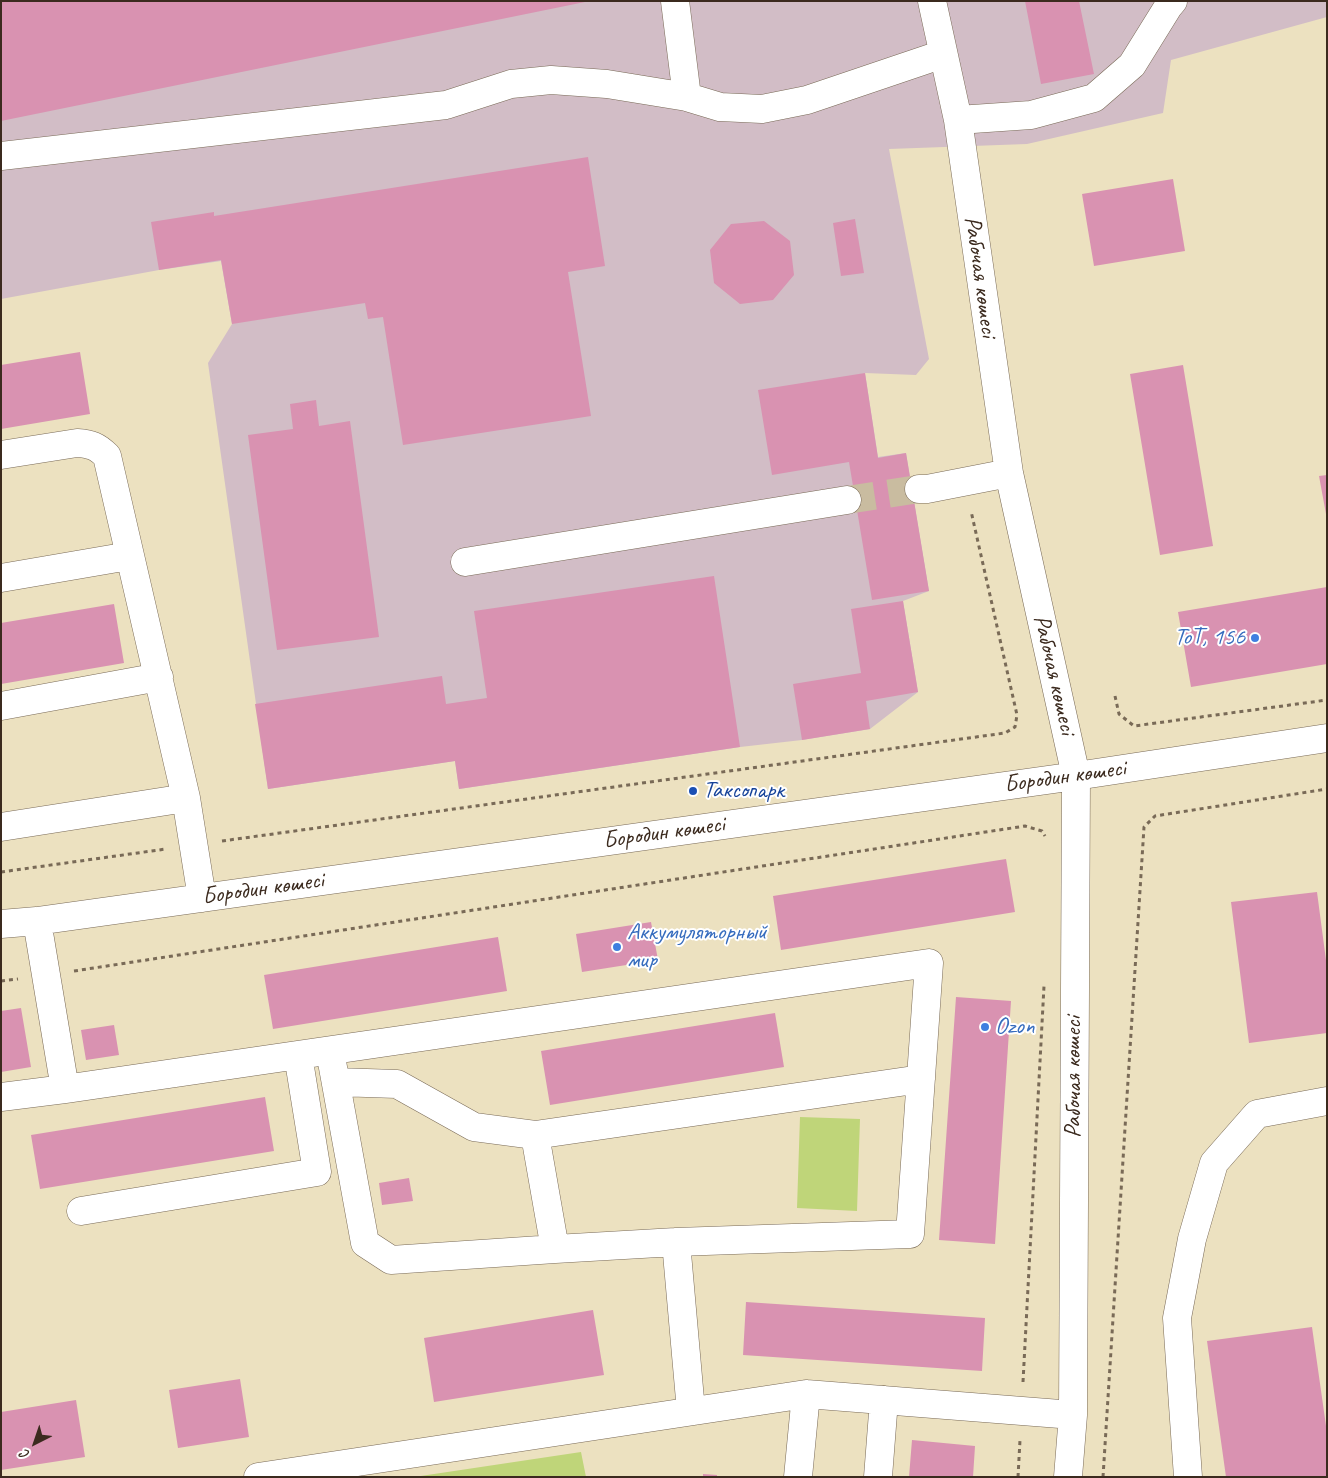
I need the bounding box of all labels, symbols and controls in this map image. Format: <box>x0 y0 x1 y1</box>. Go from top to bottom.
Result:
street label: Рабочая көшесі <box>957 215 1003 339</box>
street label: Рабочая көшесі <box>1026 612 1082 738</box>
place label: ТоТ, 156 <box>1174 624 1245 652</box>
marker: ТоТ, 156 <box>1249 632 1261 644</box>
street label: Бородин көшесі <box>1002 754 1128 800</box>
place label: Таксопарк <box>703 777 784 805</box>
marker: Таксопарк <box>687 785 699 797</box>
street label: Бородин көшесі <box>601 810 727 856</box>
street label: Бородин көшесі <box>200 866 326 912</box>
place label: Аккумуляторный мир <box>627 919 767 975</box>
marker: Аккумуляторный мир <box>611 941 623 953</box>
place label: Ozon <box>995 1013 1034 1041</box>
street label: Рабочая көшесі <box>1060 1016 1088 1138</box>
marker: Ozon <box>979 1021 991 1033</box>
north arrow <box>10 1418 60 1468</box>
text: С <box>17 1446 33 1463</box>

